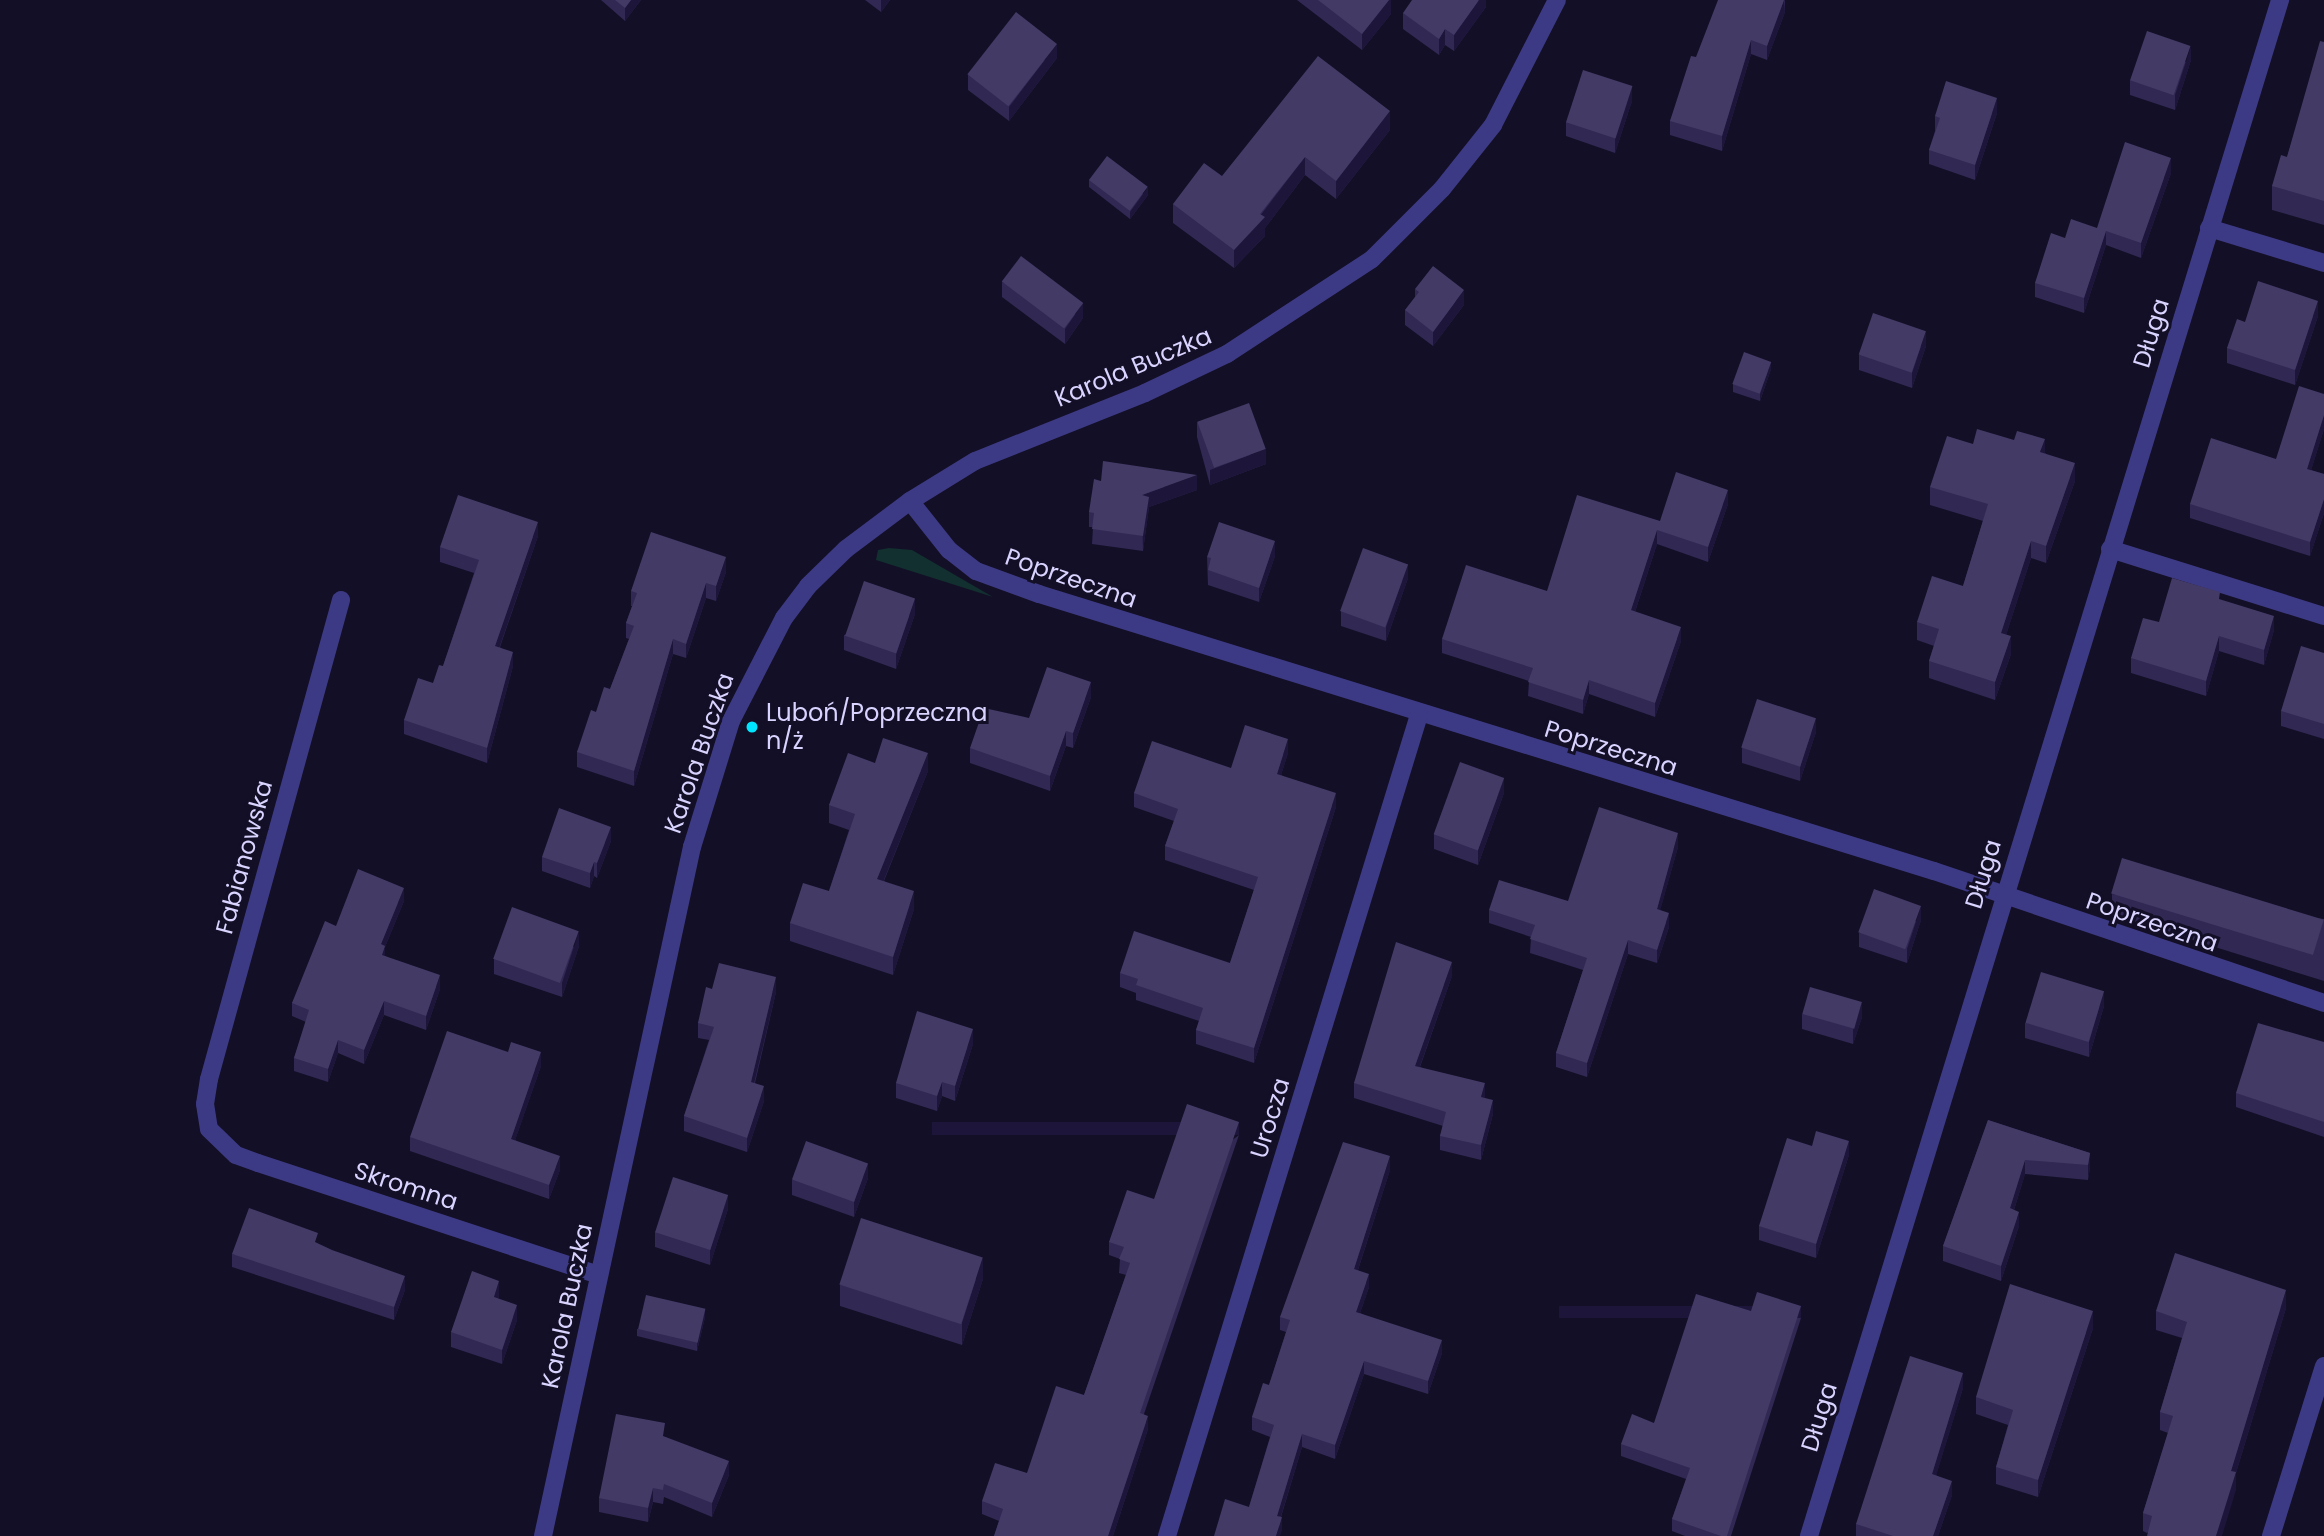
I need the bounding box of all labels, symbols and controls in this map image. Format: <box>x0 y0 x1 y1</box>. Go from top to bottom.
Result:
street label: Długa <box>2127 295 2175 371</box>
street label: Karola Buczka <box>1050 321 1216 413</box>
street label: Poprzeczna <box>1001 542 1141 614</box>
street label: Karola Buczka <box>658 669 740 837</box>
place label: Luboń/Poprzeczna n/ż <box>766 699 987 755</box>
street label: Poprzeczna <box>1541 714 1681 782</box>
marker: Luboń/Poprzeczna n/ż <box>744 719 760 735</box>
street label: Fabianowska <box>210 777 278 937</box>
street label: Długa <box>1959 836 2007 912</box>
street label: Poprzeczna <box>2082 886 2222 958</box>
street label: Urocza <box>1244 1074 1296 1162</box>
street label: Skromna <box>351 1156 461 1216</box>
street label: Karola Buczka <box>535 1221 599 1391</box>
street label: Długa <box>1795 1379 1843 1455</box>

